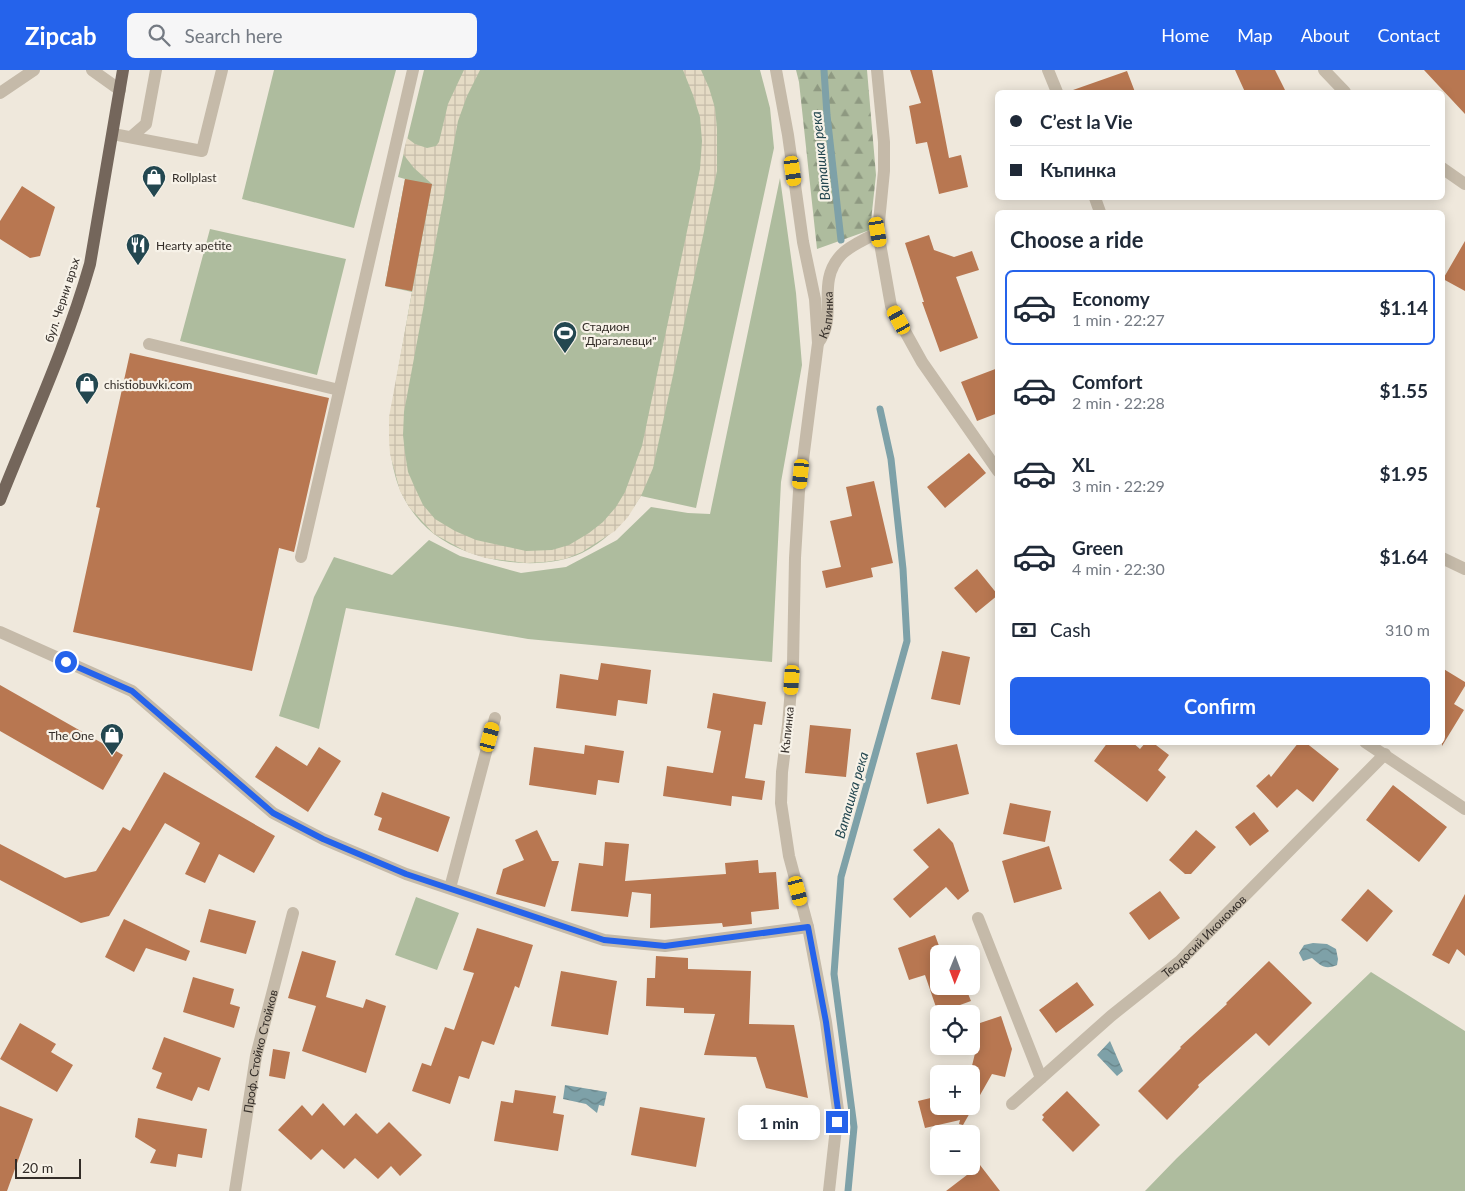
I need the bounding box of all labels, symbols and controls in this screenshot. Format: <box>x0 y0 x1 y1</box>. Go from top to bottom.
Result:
search box <box>127 13 477 58</box>
text: Zipcab <box>25 21 97 50</box>
icon: search <box>145 21 173 49</box>
text: Search here <box>185 24 283 47</box>
text: Home <box>1161 24 1209 46</box>
text: Map <box>1237 24 1273 46</box>
text: About <box>1301 24 1350 46</box>
text: Contact <box>1378 24 1440 46</box>
text: C’est la Vie <box>1040 110 1133 133</box>
water label: Ваташка река <box>807 111 833 201</box>
car <box>783 155 802 187</box>
text: Къпинка <box>1040 158 1116 181</box>
shop icon: Rollplast <box>141 164 167 198</box>
place label: Rollplast <box>172 170 217 185</box>
car <box>868 216 887 248</box>
text: Choose a ride <box>1010 226 1144 253</box>
restaurant icon: Hearty apetite <box>125 232 151 266</box>
place label: Hearty apetite <box>156 238 232 253</box>
street label: бул. Черни връх <box>41 256 83 344</box>
icon: car <box>1012 285 1057 330</box>
text: Economy <box>1072 287 1150 310</box>
street label: Къпинка <box>815 291 835 341</box>
text: $1.14 <box>1379 296 1428 319</box>
car <box>885 303 912 337</box>
text: 1 min · 22:27 <box>1072 310 1165 329</box>
place label: Стадион "Драгалевци" <box>582 319 657 348</box>
sports icon: Стадион "Драгалевци" <box>552 320 578 354</box>
icon: car <box>1012 368 1057 413</box>
text: Comfort <box>1072 370 1143 393</box>
shop icon: chistiobuvki.com <box>74 371 100 405</box>
place label: chistiobuvki.com <box>104 377 193 392</box>
text: $1.55 <box>1379 379 1428 402</box>
text: 2 min · 22:28 <box>1072 393 1165 412</box>
icon: car <box>1012 451 1057 496</box>
text: XL <box>1072 453 1095 476</box>
car <box>791 458 810 490</box>
text: $1.95 <box>1379 462 1428 485</box>
text: 3 min · 22:29 <box>1072 476 1165 495</box>
icon: car <box>1012 534 1057 579</box>
text: Green <box>1072 536 1123 559</box>
text: $1.64 <box>1379 545 1428 568</box>
text: 4 min · 22:30 <box>1072 559 1165 578</box>
icon: cash <box>1010 616 1038 644</box>
text: Cash <box>1050 618 1091 641</box>
text: 310 m <box>1385 620 1430 639</box>
route start <box>55 651 77 673</box>
car <box>783 665 800 695</box>
button: Confirm <box>1010 677 1430 735</box>
street label: Къпинка <box>777 706 797 754</box>
car <box>478 721 501 753</box>
shop icon: The One <box>99 722 125 756</box>
place label: The One <box>48 728 94 743</box>
water label: Ваташка река <box>831 750 871 840</box>
car <box>786 875 809 907</box>
street label: Теодосий Икономов <box>1158 892 1249 980</box>
north arrow <box>930 945 980 995</box>
map controls <box>930 945 980 1175</box>
street label: Проф. Стойко Стойков <box>240 988 280 1114</box>
button: locate <box>930 1005 980 1055</box>
button: + <box>930 1065 980 1115</box>
callout: 1 min <box>737 1104 820 1140</box>
route end <box>826 1111 848 1133</box>
text: 1 min <box>759 1113 799 1132</box>
button: − <box>930 1125 980 1175</box>
scale bar <box>15 1156 81 1179</box>
text: 20 m <box>22 1159 53 1176</box>

